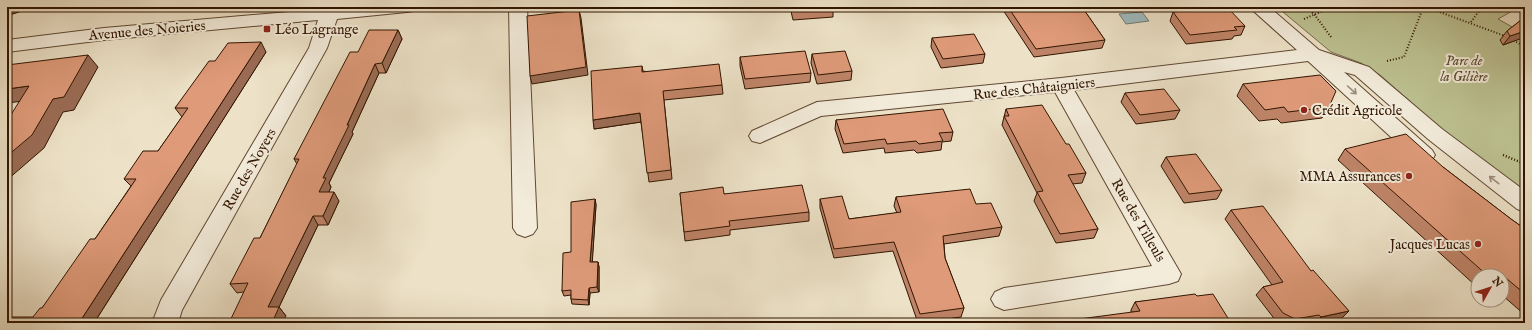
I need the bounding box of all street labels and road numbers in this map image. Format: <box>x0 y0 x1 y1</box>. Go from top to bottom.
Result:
street label: Avenue des Noieries <box>87 17 206 45</box>
street label: Rue des Châtaigniers <box>972 74 1096 104</box>
street label: Rue des Noyers <box>219 125 281 214</box>
street label: Rue des Tilleuls <box>1107 176 1169 265</box>

